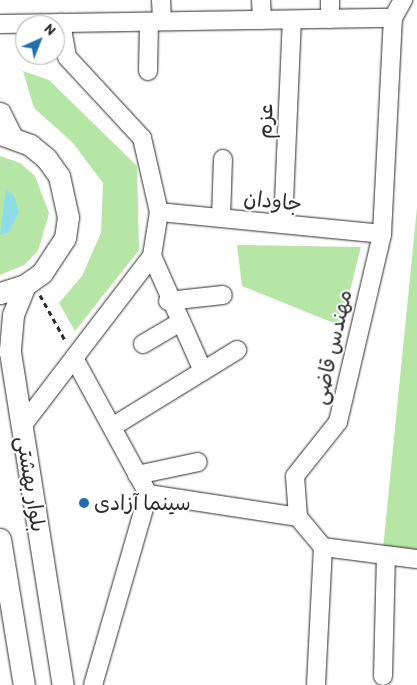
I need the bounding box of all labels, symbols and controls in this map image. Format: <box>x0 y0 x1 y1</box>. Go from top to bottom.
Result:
north arrow <box>15 15 65 65</box>
text: N <box>41 20 59 39</box>
street label: عزم <box>251 103 279 139</box>
street label: جاودان <box>243 185 303 217</box>
street label: مهندس قاضی <box>307 287 357 407</box>
street label: بلوار بهشتی <box>11 434 51 534</box>
place label: سینما آزادی <box>94 490 191 516</box>
marker: سینما آزادی <box>78 497 90 509</box>

